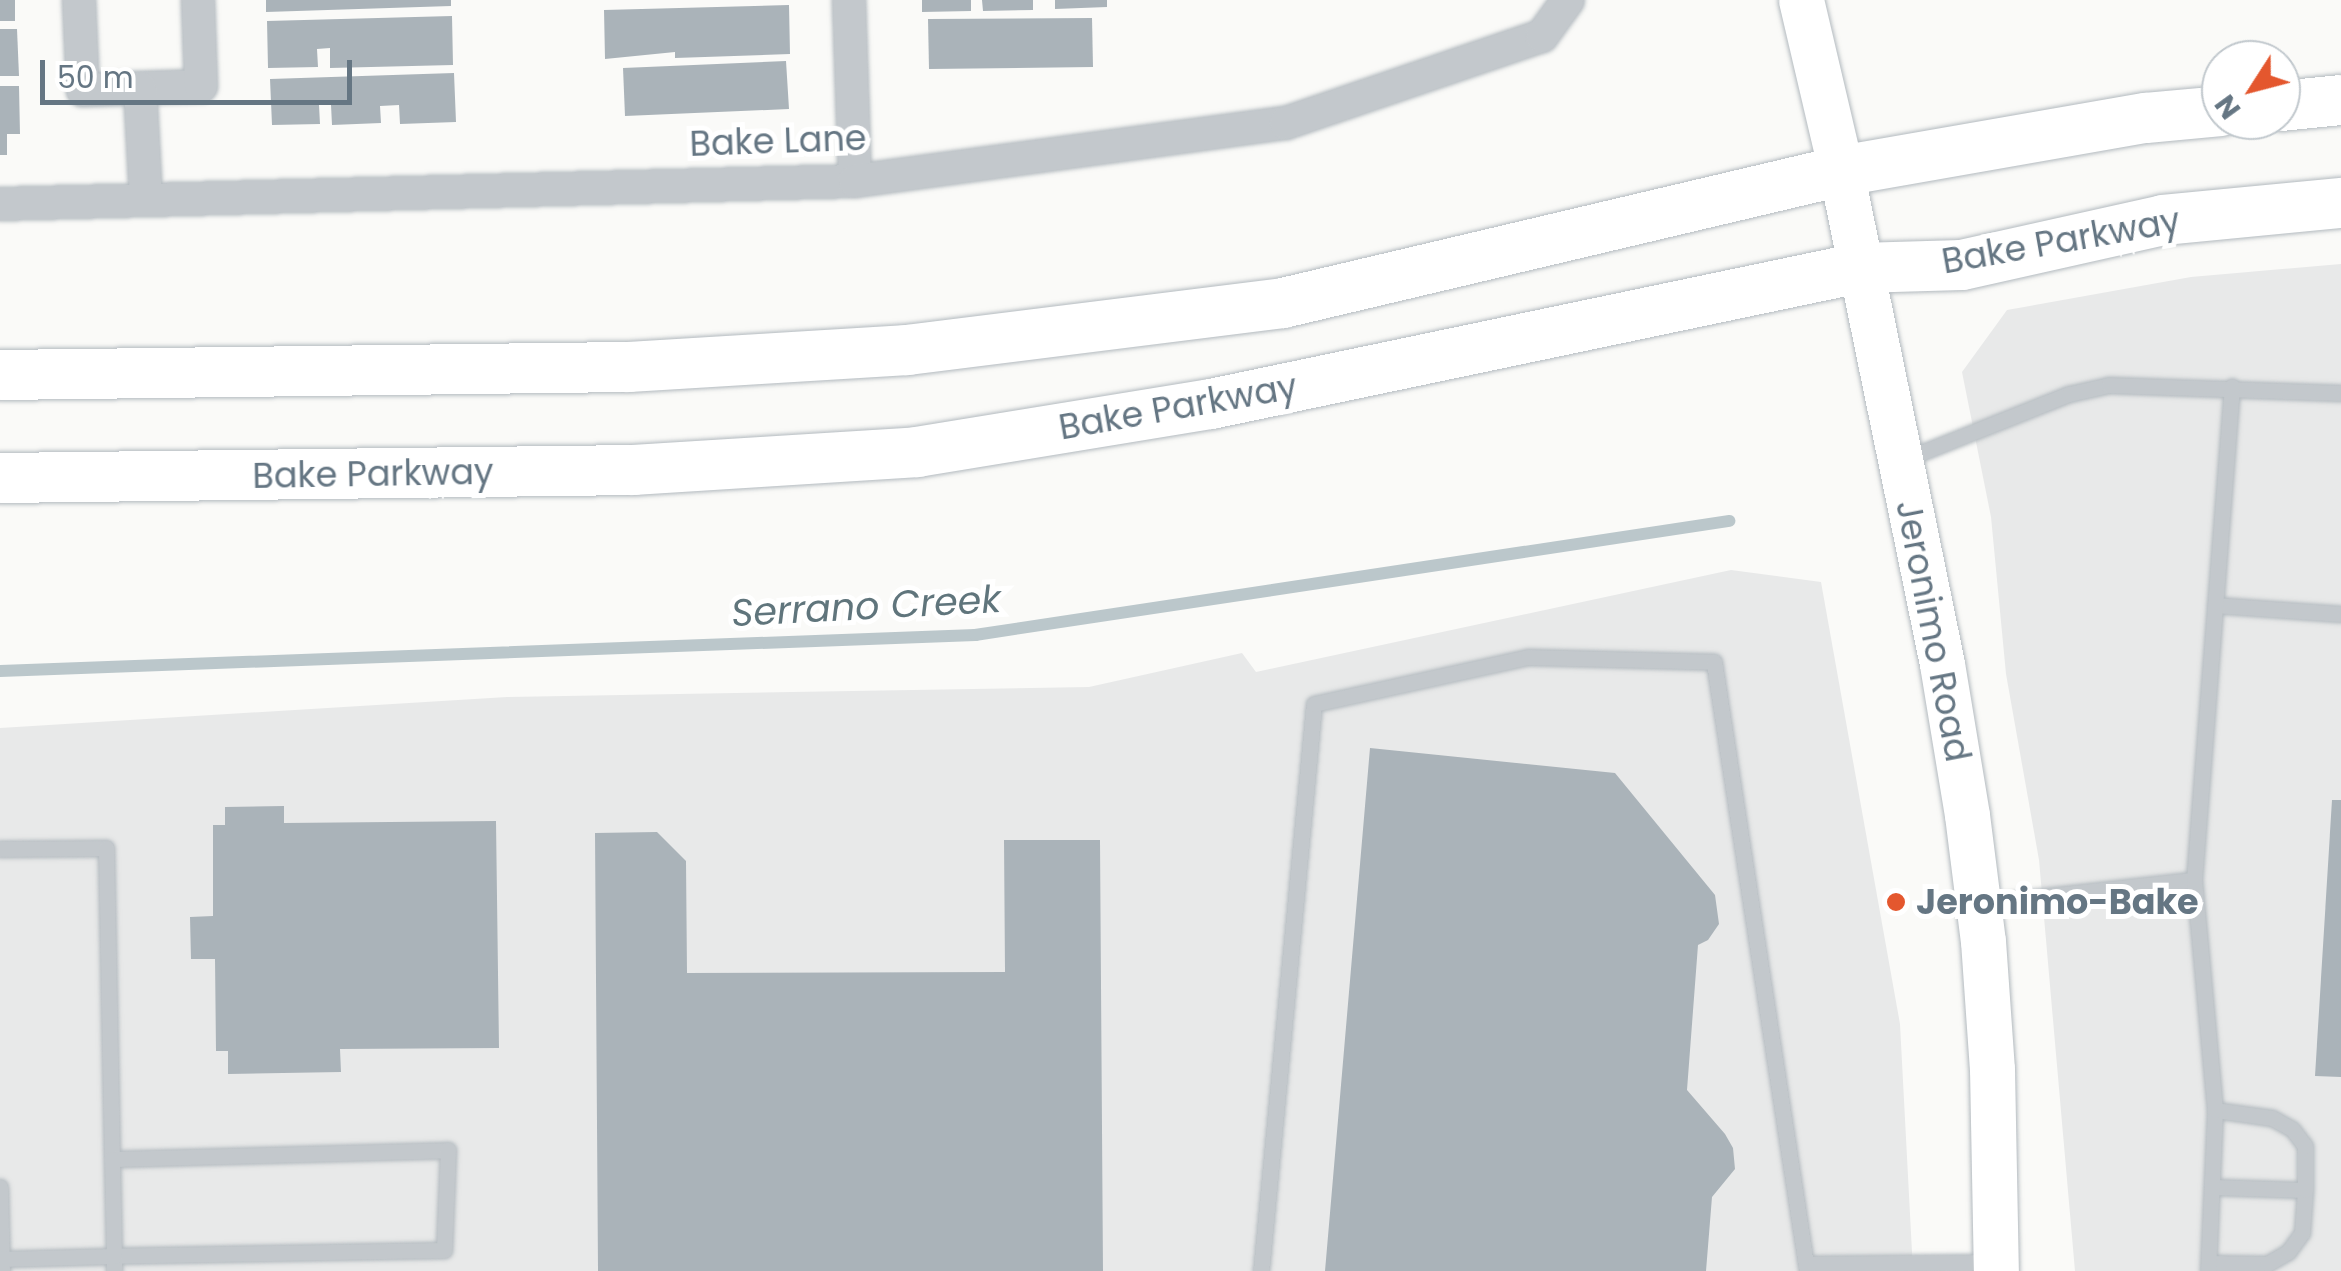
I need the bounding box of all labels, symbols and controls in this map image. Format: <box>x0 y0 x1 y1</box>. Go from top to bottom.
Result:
scale bar <box>45 40 358 102</box>
north arrow <box>2201 40 2301 140</box>
text: 50 m <box>57 56 134 99</box>
text: N <box>2206 87 2250 127</box>
street label: Bake Lane <box>689 117 867 165</box>
street label: Bake Parkway <box>1939 199 2183 283</box>
street label: Bake Parkway <box>1056 365 1300 449</box>
street label: Bake Parkway <box>252 451 494 497</box>
street label: Jeronimo Road <box>1887 497 1979 765</box>
water label: Serrano Creek <box>730 576 1002 636</box>
place label: Jeronimo-Bake <box>1916 881 2199 923</box>
marker: Jeronimo-Bake <box>1885 891 1907 913</box>

